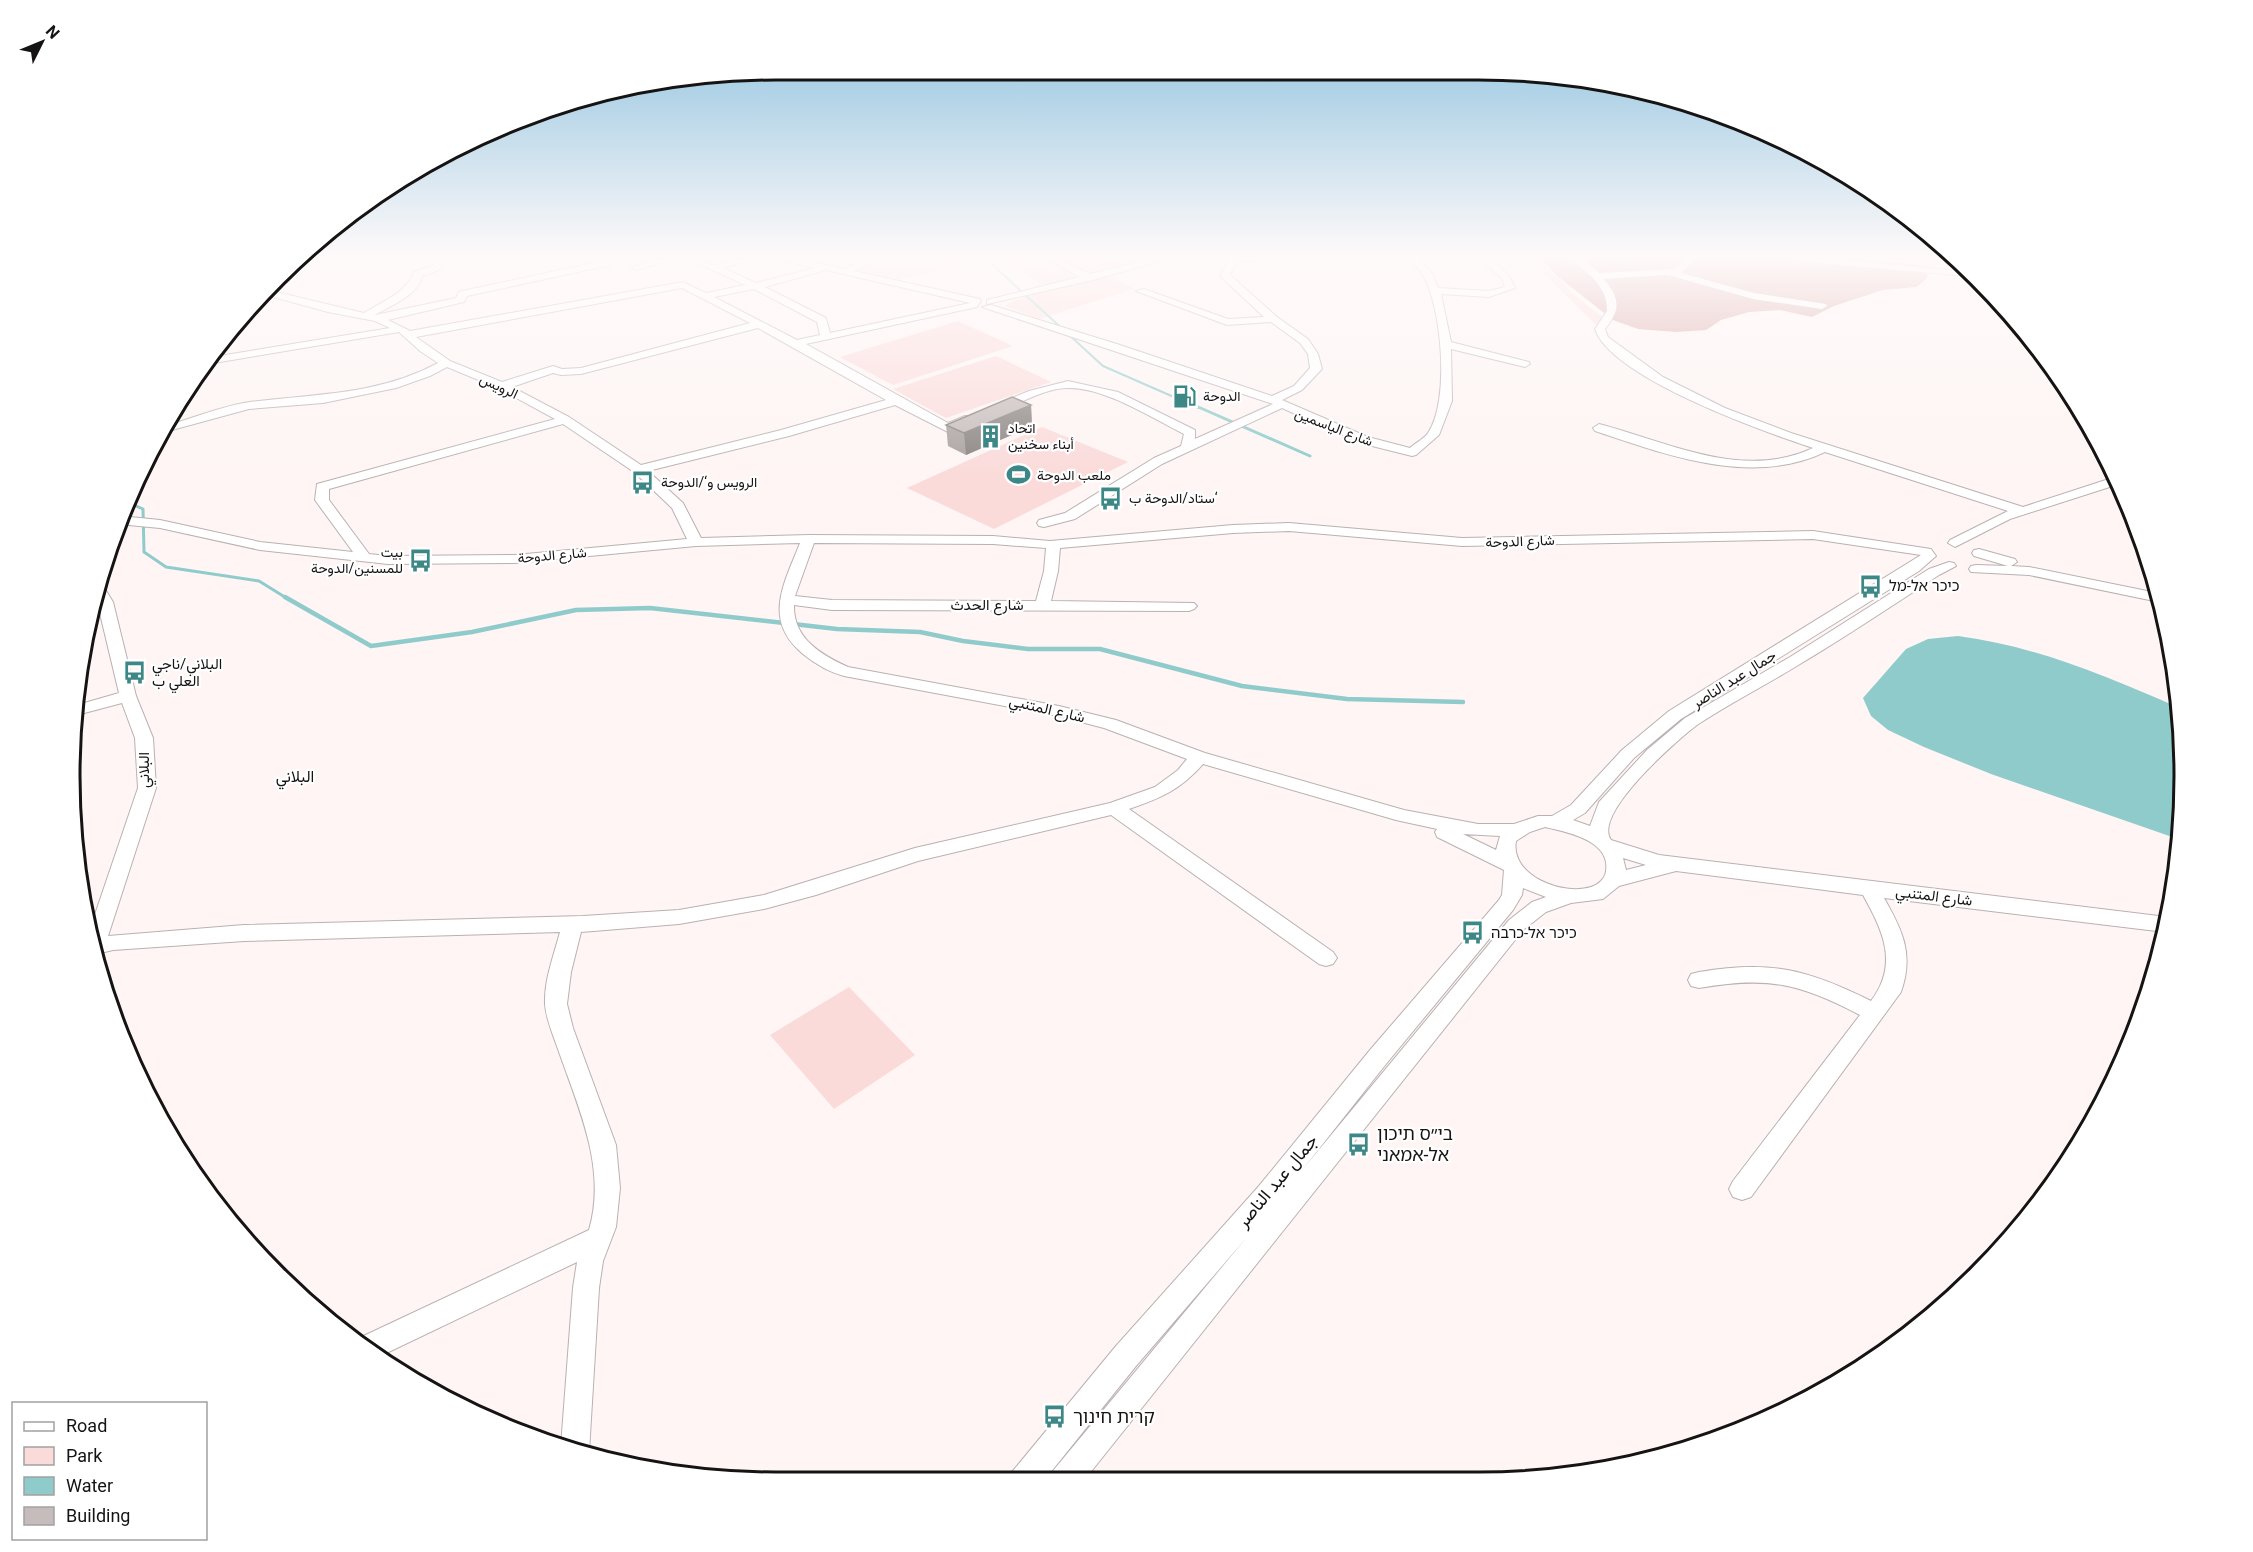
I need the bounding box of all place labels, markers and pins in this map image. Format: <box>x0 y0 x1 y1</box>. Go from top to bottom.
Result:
fuel station icon: الدوحة <box>1172 383 1198 409</box>
place label: الدوحة <box>1203 388 1241 405</box>
place label: اتحاد أبناء سخنين <box>1008 420 1074 453</box>
building icon: اتحاد أبناء سخنين <box>977 423 1003 449</box>
sports icon: ملعب الدوحة <box>1006 462 1032 488</box>
place label: ملعب الدوحة <box>1037 467 1111 484</box>
bus stop icon: الرويس و‘/الدوحة <box>630 469 656 495</box>
place label: الرويس و‘/الدوحة <box>661 474 757 491</box>
bus stop icon: ستاد/الدوحة ب‘ <box>1098 485 1124 511</box>
place label: ستاد/الدوحة ب‘ <box>1129 490 1218 507</box>
place label: بيت للمسنين/الدوحة <box>311 544 403 577</box>
bus stop icon: بيت للمسنين/الدوحة <box>408 547 434 573</box>
bus stop icon: כיכר אל-מל <box>1858 573 1884 599</box>
place label: כיכר אל-מל <box>1889 577 1960 595</box>
place label: البلاني/ناجي العلي ب <box>152 655 222 694</box>
bus stop icon: البلاني/ناجي العلي ب <box>121 660 147 686</box>
bus stop icon: כיכר אל-כרבה <box>1460 920 1486 946</box>
place label: כיכר אל-כרבה <box>1491 924 1577 942</box>
place label: בי״ס תיכון אל-אמאני <box>1377 1123 1453 1165</box>
bus stop icon: בי״ס תיכון אל-אמאני <box>1346 1131 1372 1157</box>
bus stop icon: קרית חינוך <box>1042 1404 1068 1430</box>
place label: קרית חינוך <box>1073 1406 1155 1427</box>

